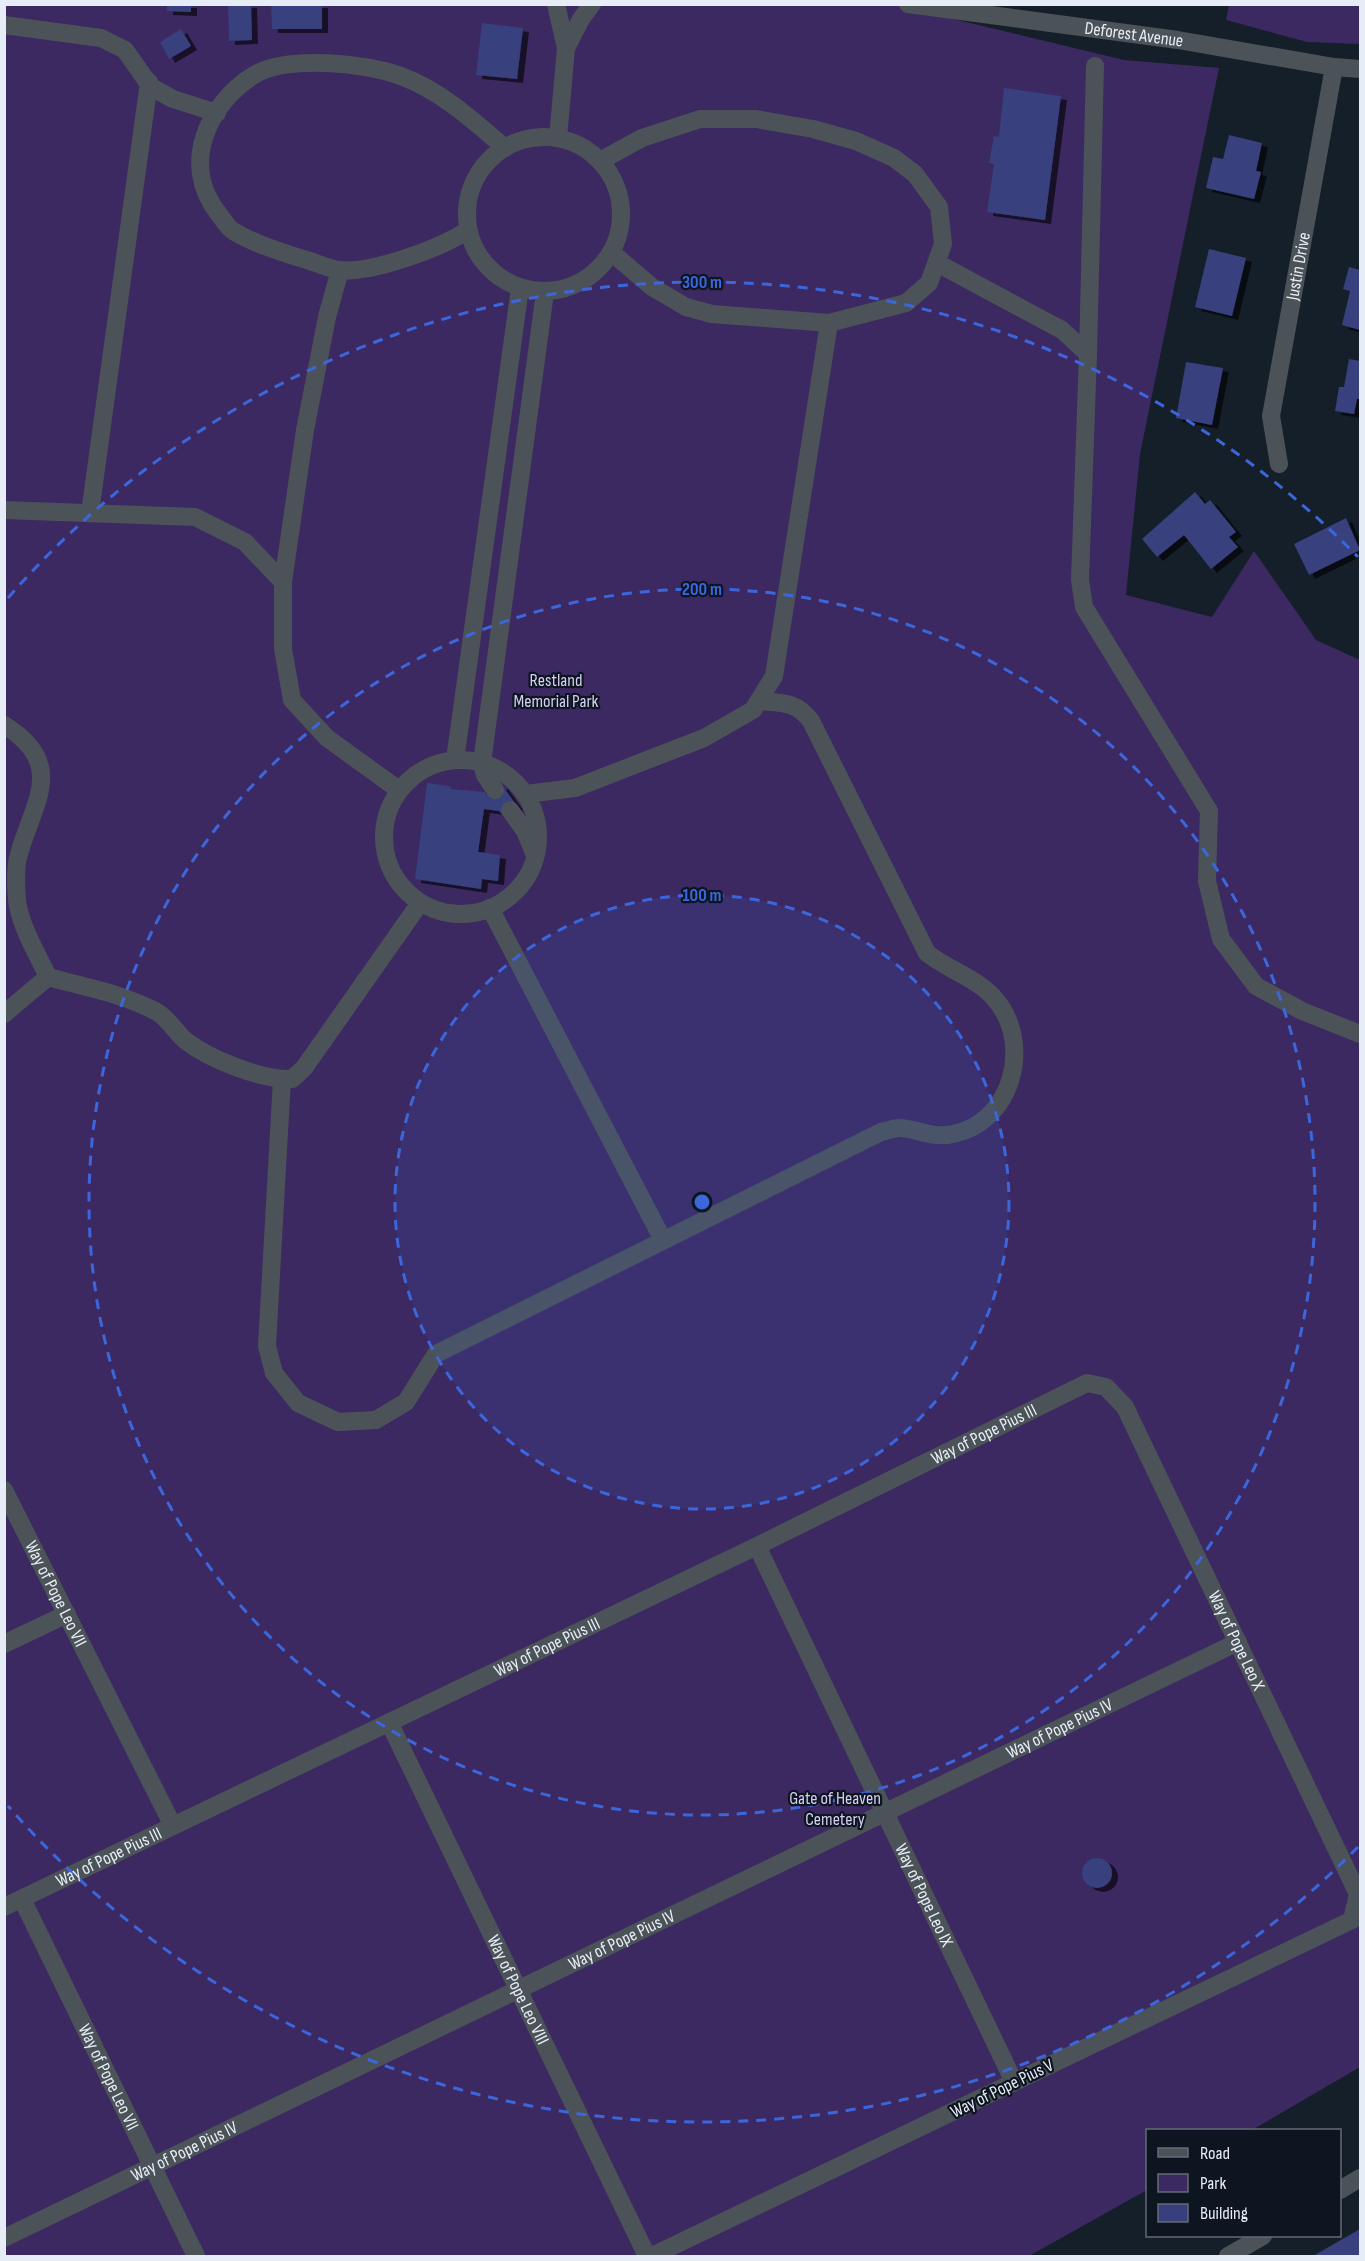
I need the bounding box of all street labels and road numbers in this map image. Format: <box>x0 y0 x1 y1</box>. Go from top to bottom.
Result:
street label: Deforest Avenue <box>1083 18 1185 52</box>
street label: Justin Drive <box>1282 231 1315 303</box>
street label: Way of Pope Pius III <box>928 1400 1040 1469</box>
street label: Way of Pope Leo VII <box>20 1538 91 1650</box>
street label: Way of Pope Leo X <box>1204 1588 1269 1694</box>
street label: Way of Pope Pius III <box>491 1613 603 1681</box>
street label: Way of Pope Pius IV <box>1003 1694 1116 1763</box>
street label: Way of Pope Pius III <box>53 1823 165 1892</box>
street label: Way of Pope Leo IX <box>890 1840 958 1950</box>
street label: Way of Pope Pius IV <box>565 1905 679 1975</box>
street label: Way of Pope Leo VIII <box>482 1931 553 2048</box>
street label: Way of Pope Leo VII <box>74 2021 143 2134</box>
street label: Way of Pope Pius V <box>947 2054 1057 2122</box>
street label: Way of Pope Pius IV <box>128 2117 241 2186</box>

